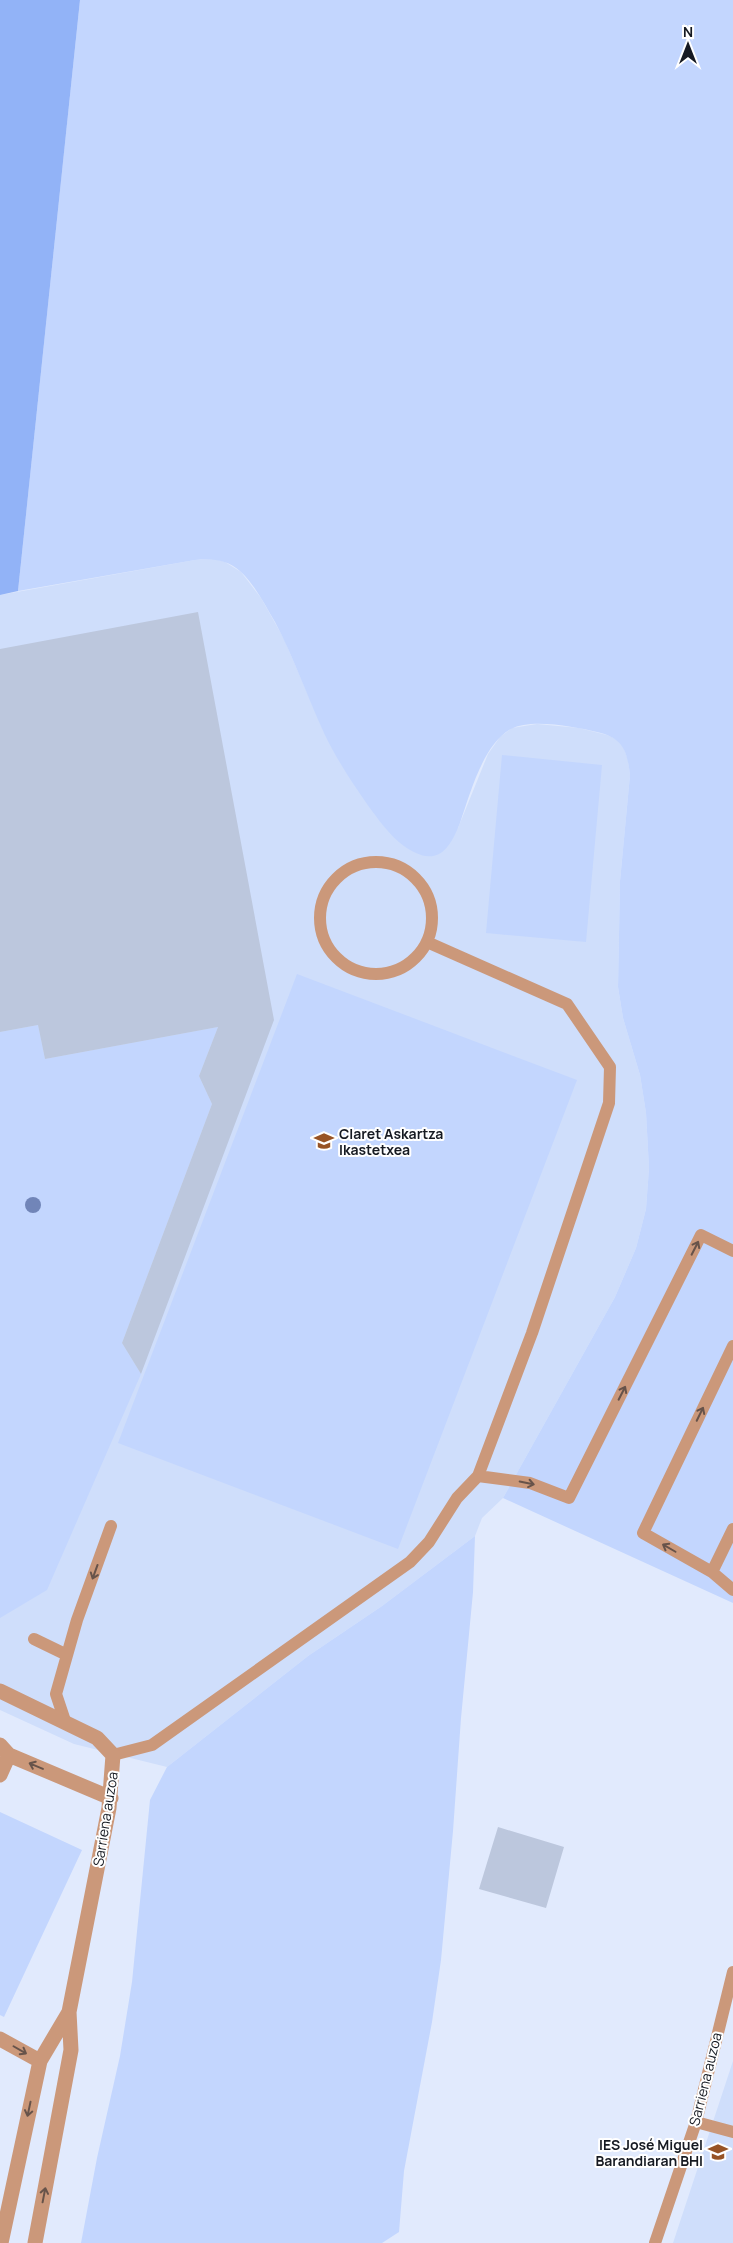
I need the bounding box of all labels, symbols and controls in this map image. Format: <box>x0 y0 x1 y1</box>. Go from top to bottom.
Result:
north arrow <box>663 20 713 70</box>
text: N <box>683 22 693 41</box>
place label: Claret Askartza Ikastetxea <box>339 1124 443 1159</box>
school or university icon: Claret Askartza Ikastetxea <box>313 1130 335 1152</box>
one-way arrow <box>691 1241 700 1256</box>
one-way arrow <box>617 1386 627 1401</box>
one-way arrow <box>696 1407 705 1422</box>
one-way arrow <box>518 1479 534 1488</box>
one-way arrow <box>662 1543 677 1553</box>
one-way arrow <box>90 1563 99 1579</box>
one-way arrow <box>29 1761 44 1771</box>
street label: Sarriena auzoa <box>88 1770 122 1868</box>
street label: Sarriena auzoa <box>684 2030 726 2128</box>
one-way arrow <box>12 2046 27 2055</box>
one-way arrow <box>24 2101 33 2117</box>
place label: IES José Miguel Barandiaran BHI <box>595 2135 703 2170</box>
school or university icon: IES José Miguel Barandiaran BHI <box>707 2141 729 2163</box>
one-way arrow <box>39 2187 49 2203</box>

